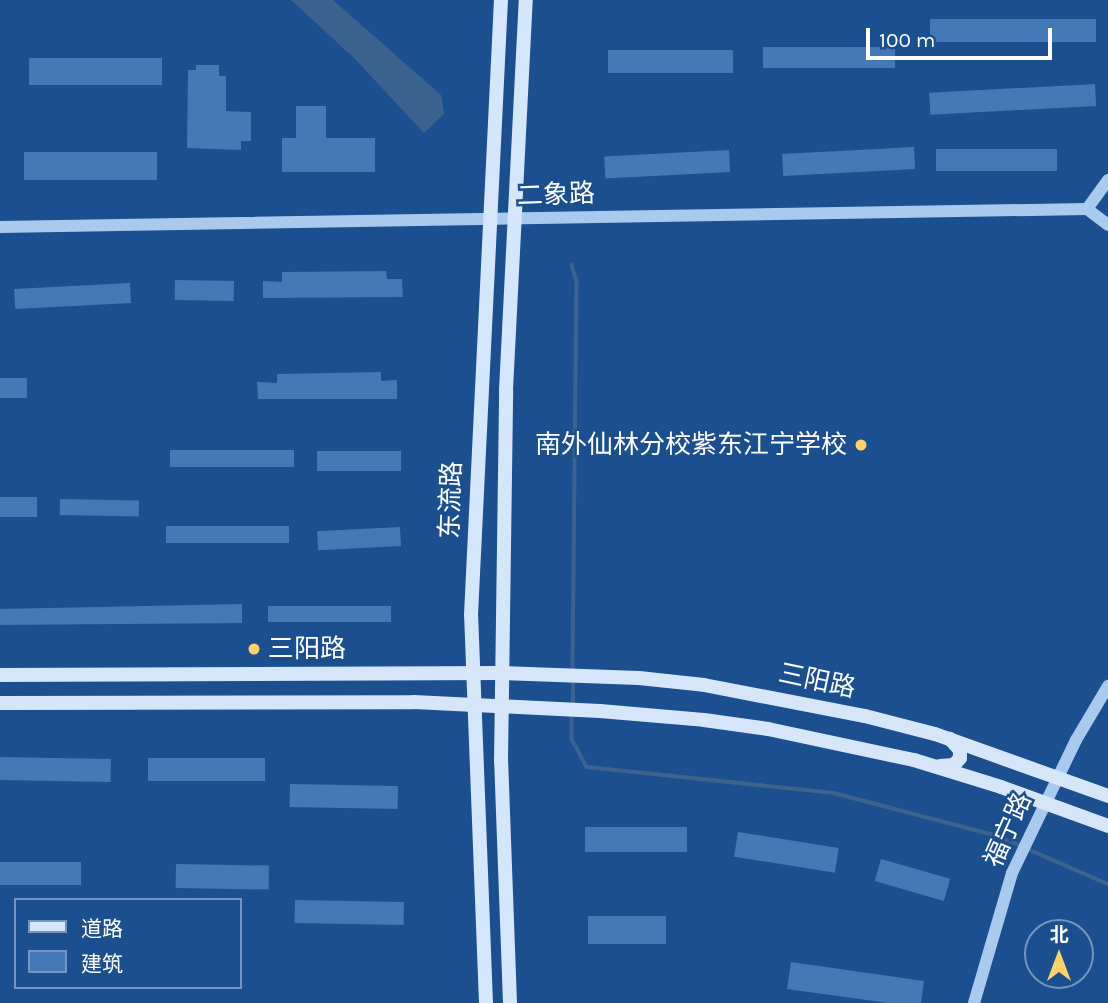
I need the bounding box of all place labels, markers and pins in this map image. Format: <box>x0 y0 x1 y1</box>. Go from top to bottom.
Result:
place label: 南外仙林分校紫东江宁学校 <box>535 429 847 461</box>
marker: 南外仙林分校紫东江宁学校 <box>853 437 869 453</box>
place label: 三阳路 <box>268 633 346 665</box>
marker: 三阳路 <box>246 641 262 657</box>

